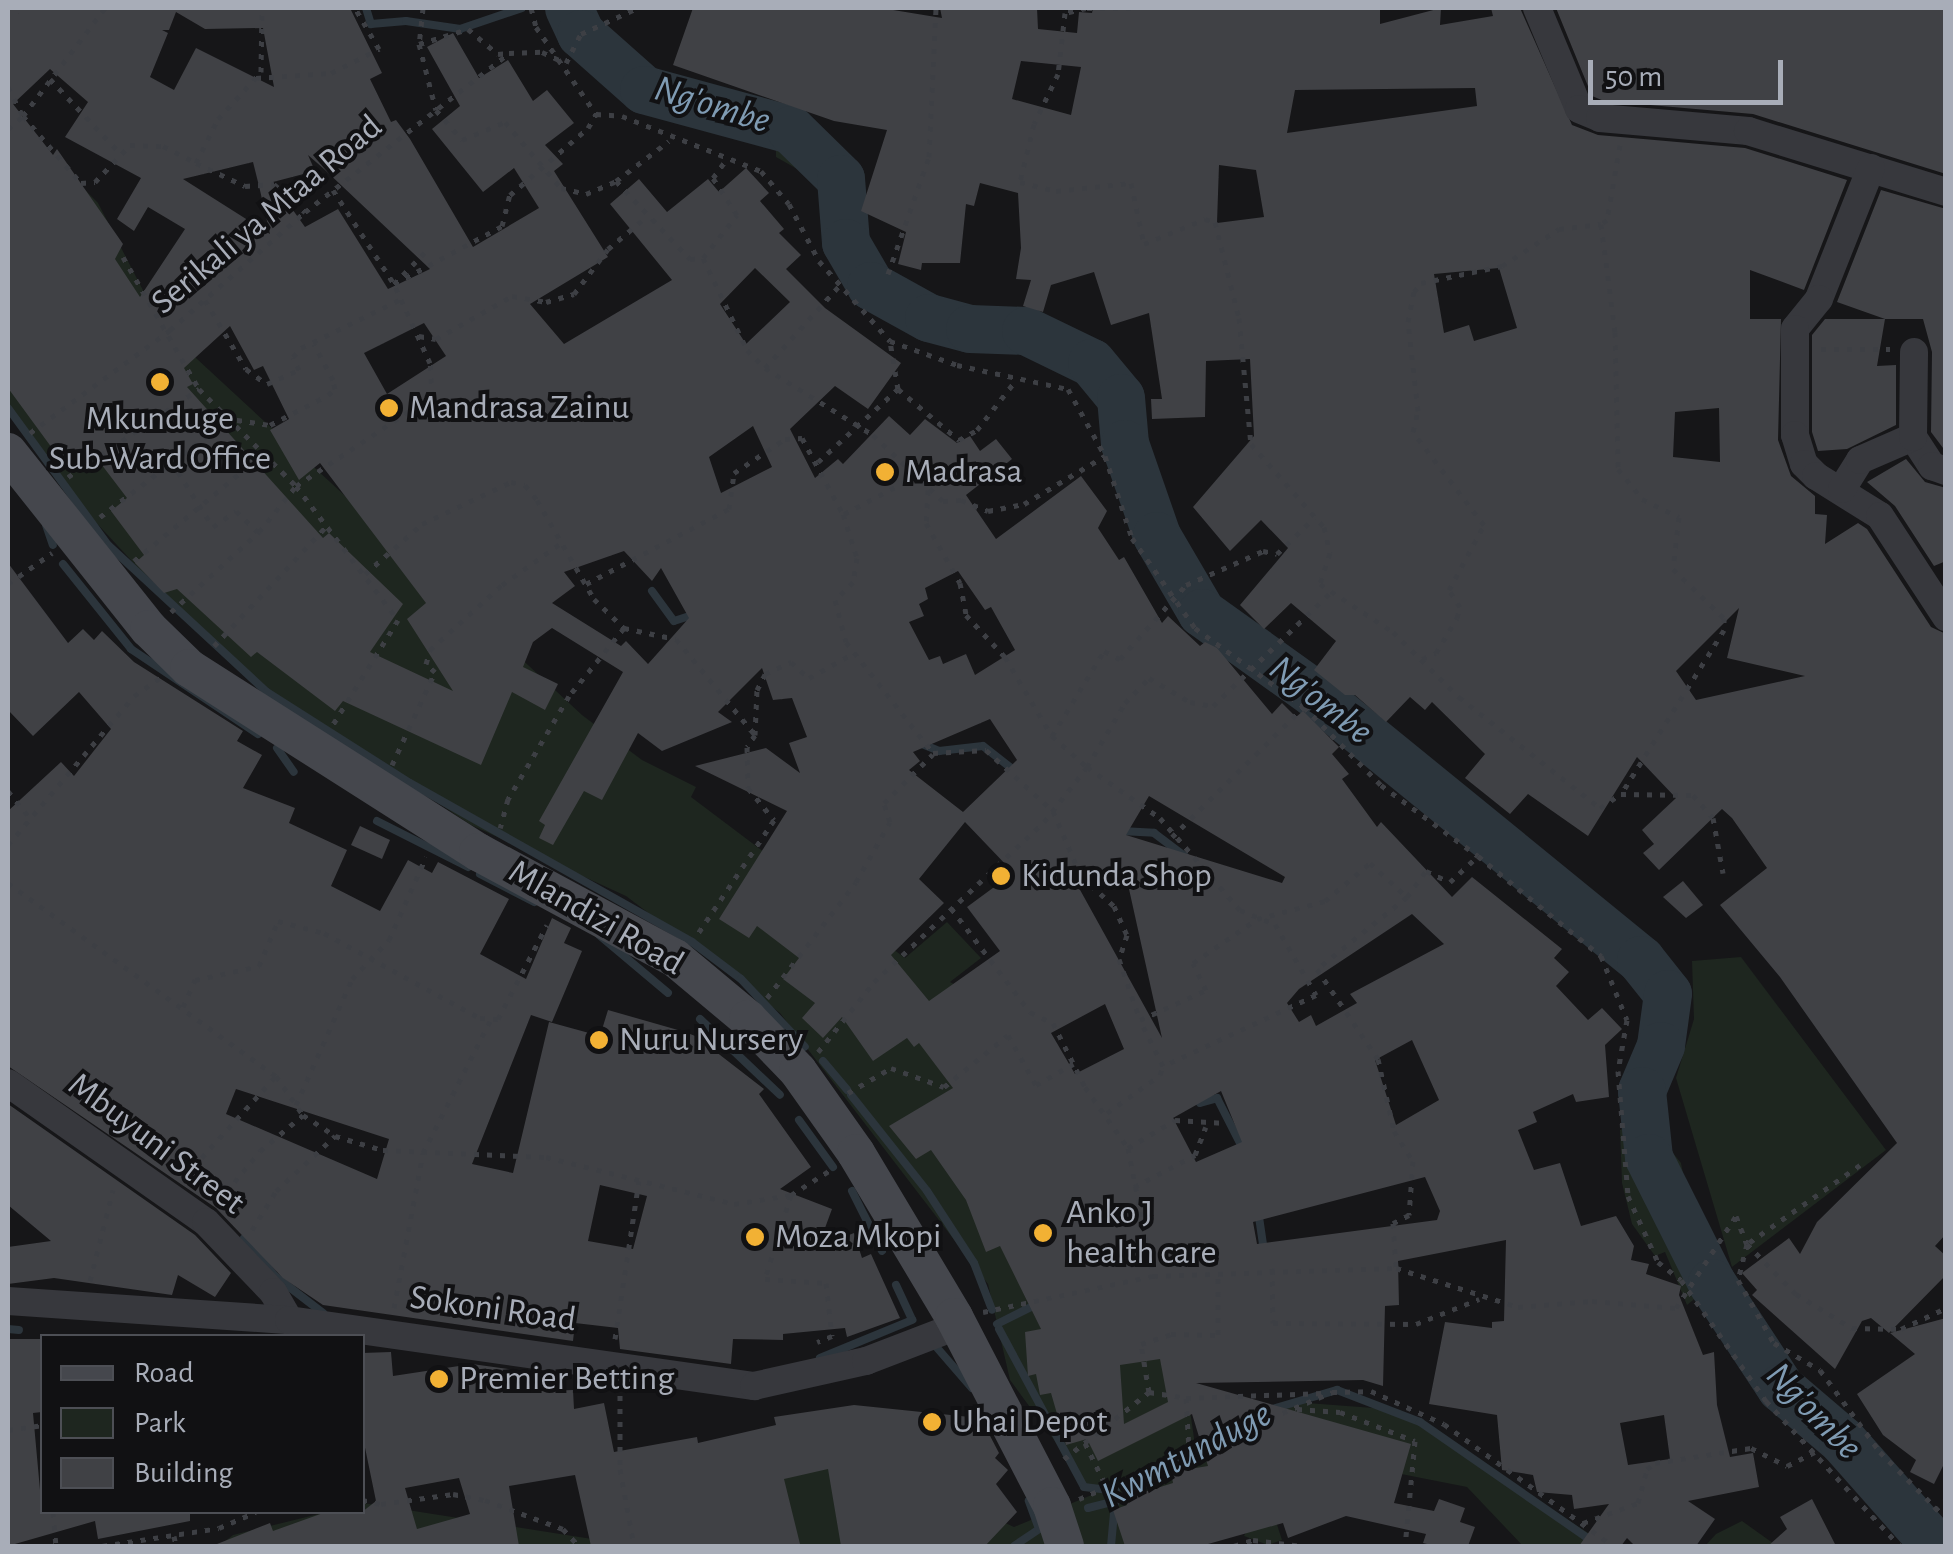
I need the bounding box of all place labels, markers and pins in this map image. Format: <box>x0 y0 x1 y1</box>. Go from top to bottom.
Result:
marker: Mkunduge Sub-Ward Office <box>149 371 171 393</box>
place label: Mandrasa Zainu <box>409 387 629 429</box>
marker: Mandrasa Zainu <box>378 397 400 419</box>
place label: Mkunduge Sub-Ward Office <box>49 398 271 480</box>
place label: Madrasa <box>905 451 1023 493</box>
marker: Madrasa <box>874 461 896 483</box>
place label: Kidunda Shop <box>1021 855 1212 897</box>
marker: Kidunda Shop <box>990 865 1012 887</box>
place label: Nuru Nursery <box>619 1019 803 1061</box>
marker: Nuru Nursery <box>588 1029 610 1051</box>
place label: Anko J health care <box>1066 1192 1217 1274</box>
place label: Moza Mkopi <box>775 1216 941 1258</box>
marker: Anko J health care <box>1030 1220 1056 1246</box>
marker: Moza Mkopi <box>744 1226 766 1248</box>
place label: Premier Betting <box>459 1358 674 1400</box>
marker: Premier Betting <box>428 1368 450 1390</box>
place label: Uhai Depot <box>952 1401 1107 1443</box>
marker: Uhai Depot <box>921 1411 943 1433</box>

